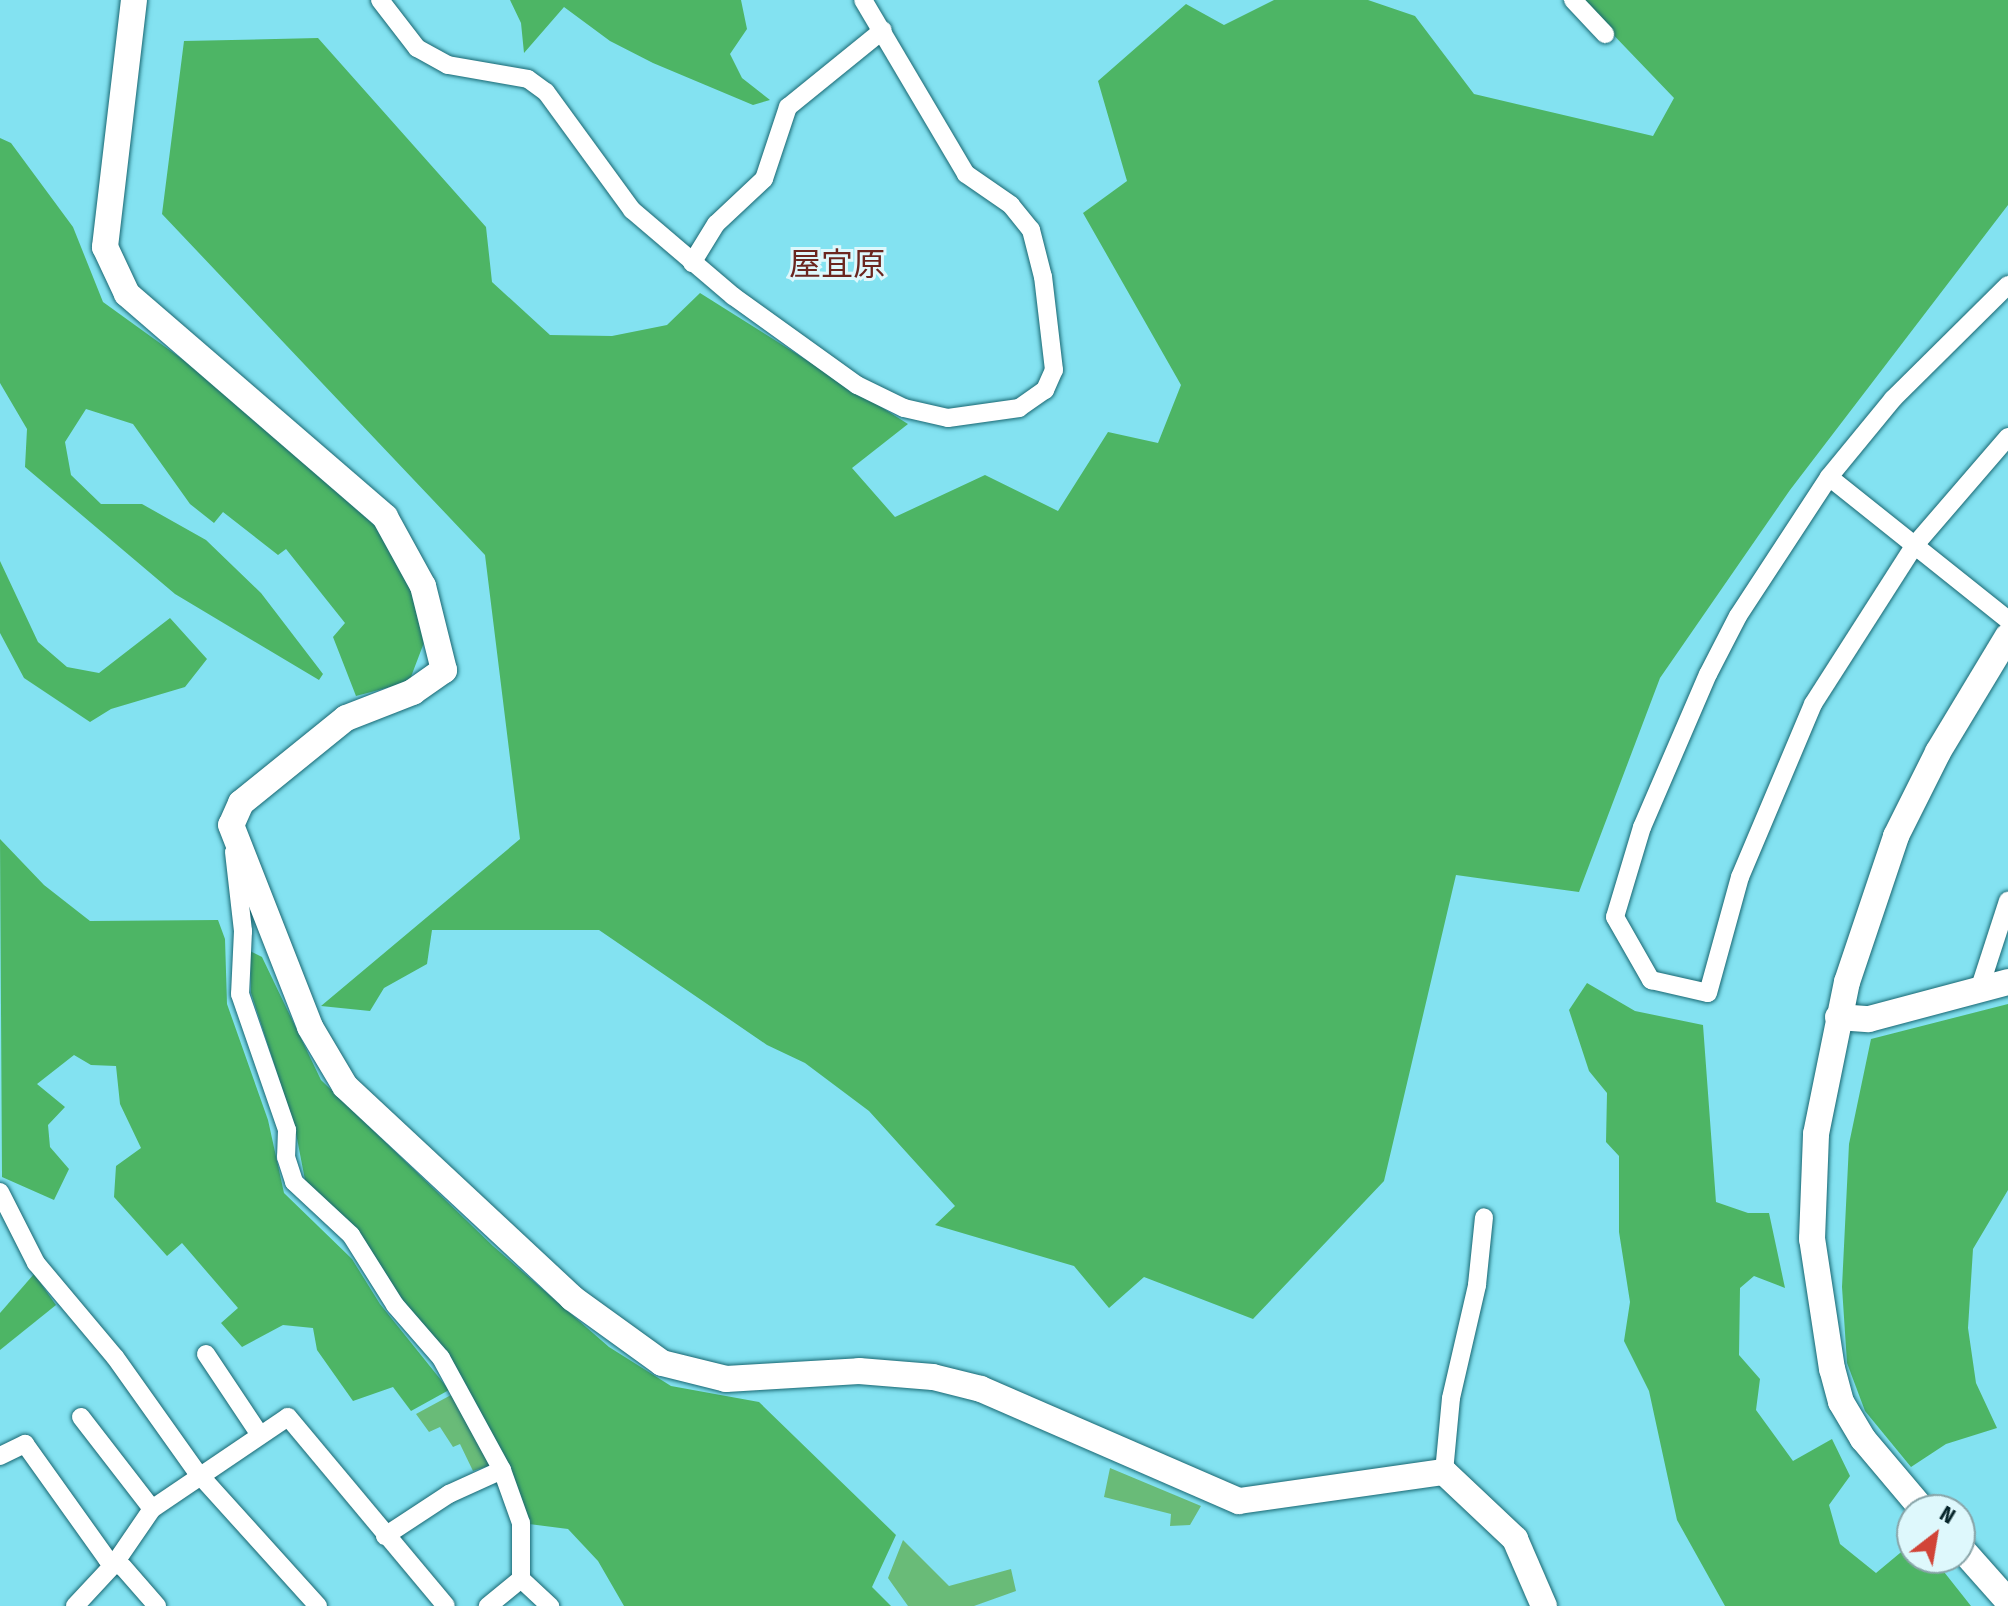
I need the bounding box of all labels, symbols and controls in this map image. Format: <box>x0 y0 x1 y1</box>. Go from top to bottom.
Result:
district label: 屋宜原 <box>789 245 885 283</box>
north arrow <box>1896 1494 1976 1574</box>
text: N <box>1935 1500 1960 1530</box>

